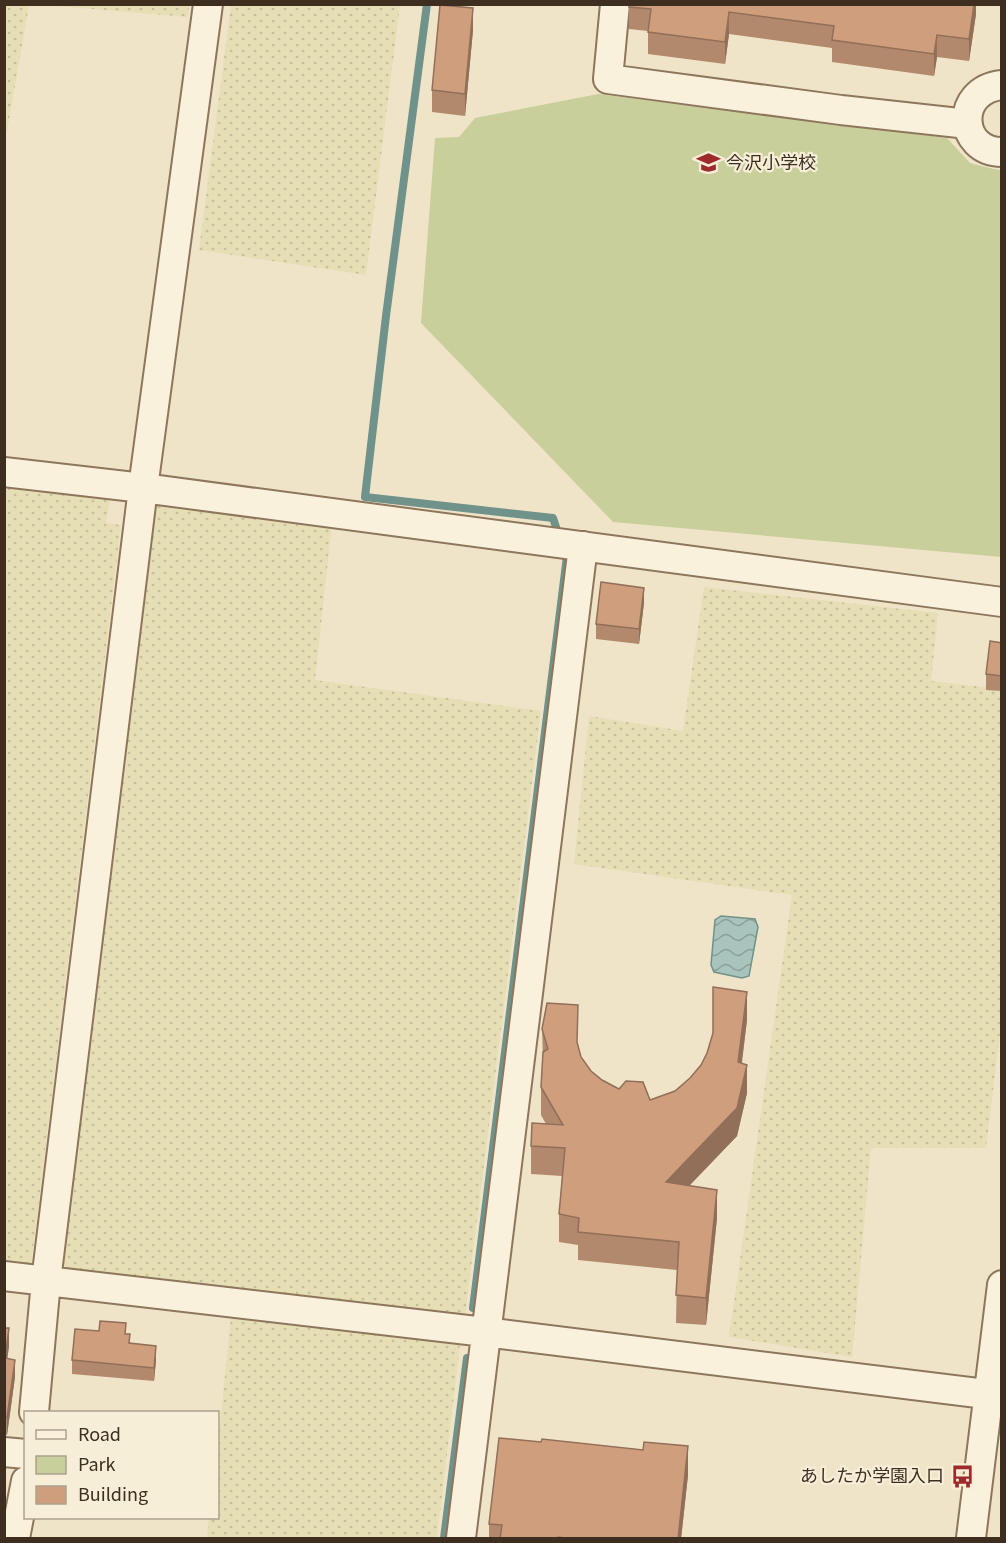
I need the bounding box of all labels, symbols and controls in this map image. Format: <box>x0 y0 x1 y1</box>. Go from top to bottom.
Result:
place label: 今沢小学校 <box>726 148 816 174</box>
school or university icon: 今沢小学校 <box>695 150 721 176</box>
legend <box>24 1411 219 1519</box>
text: Road <box>78 1420 121 1446</box>
text: Park <box>78 1450 116 1476</box>
place label: あしたか学園入口 <box>800 1461 944 1487</box>
bus stop icon: あしたか学園入口 <box>949 1463 975 1489</box>
text: Building <box>78 1480 148 1506</box>

